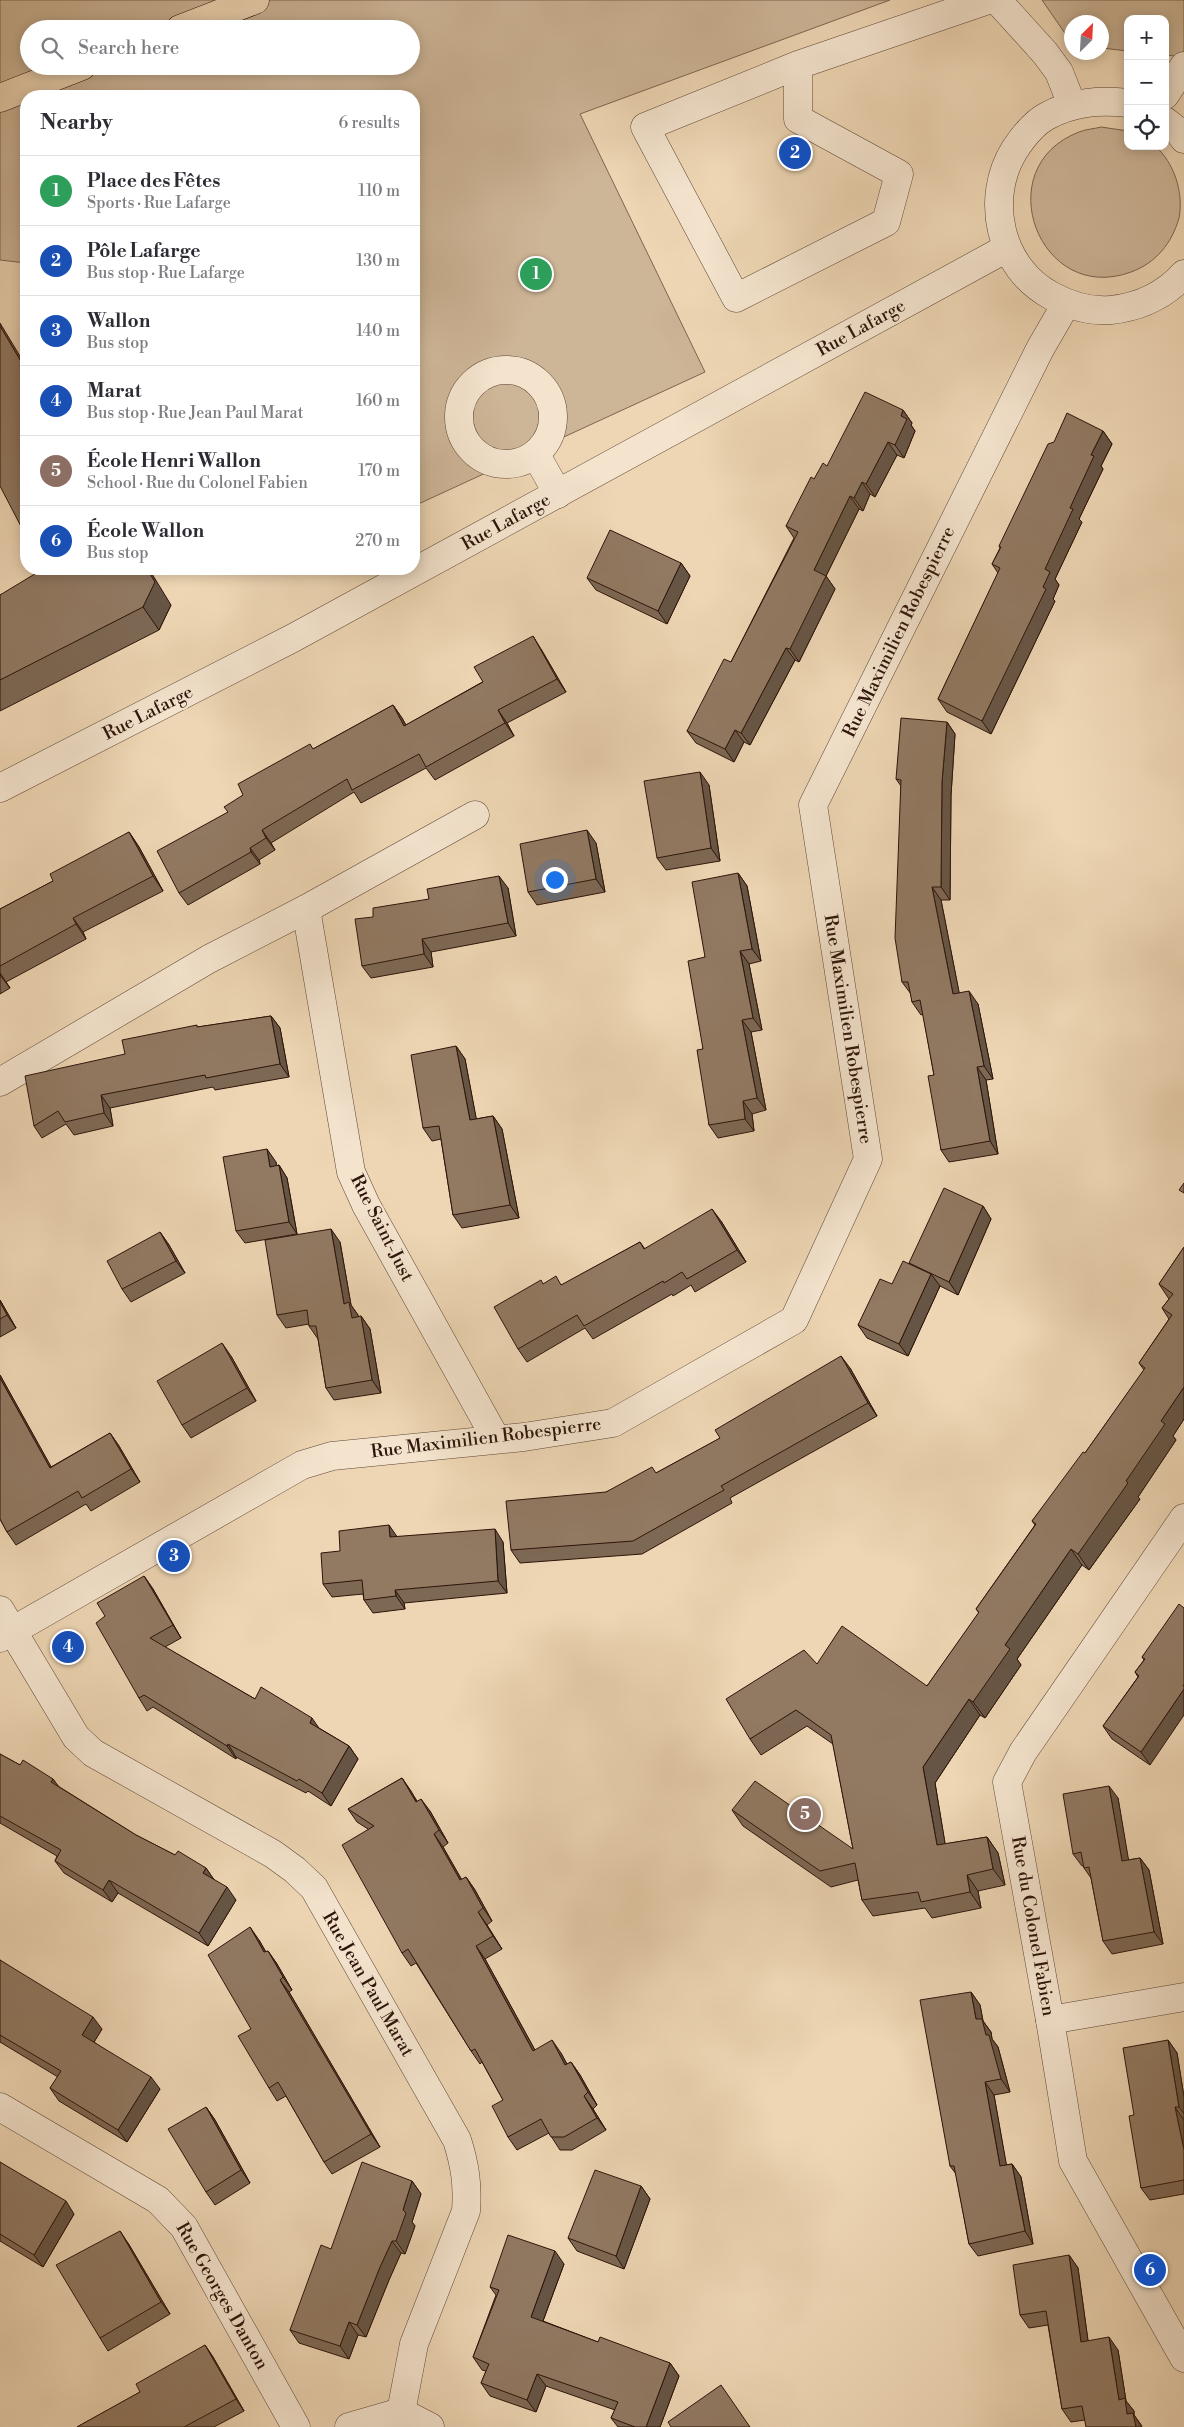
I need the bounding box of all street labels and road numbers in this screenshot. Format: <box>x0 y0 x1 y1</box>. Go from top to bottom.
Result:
street label: Rue Lafarge <box>813 294 909 362</box>
street label: Rue Lafarge <box>458 488 554 556</box>
street label: Rue Maximilien Robespierre <box>838 523 960 741</box>
street label: Rue Lafarge <box>99 681 197 745</box>
street label: Rue Maximilien Robespierre <box>818 913 878 1145</box>
street label: Rue Saint-Just <box>345 1171 419 1286</box>
street label: Rue Maximilien Robespierre <box>369 1412 603 1464</box>
street label: Rue du Colonel Fabien <box>1006 1834 1060 2018</box>
street label: Rue Jean Paul Marat <box>317 1907 419 2061</box>
street label: Rue Georges Danton <box>170 2218 274 2374</box>

